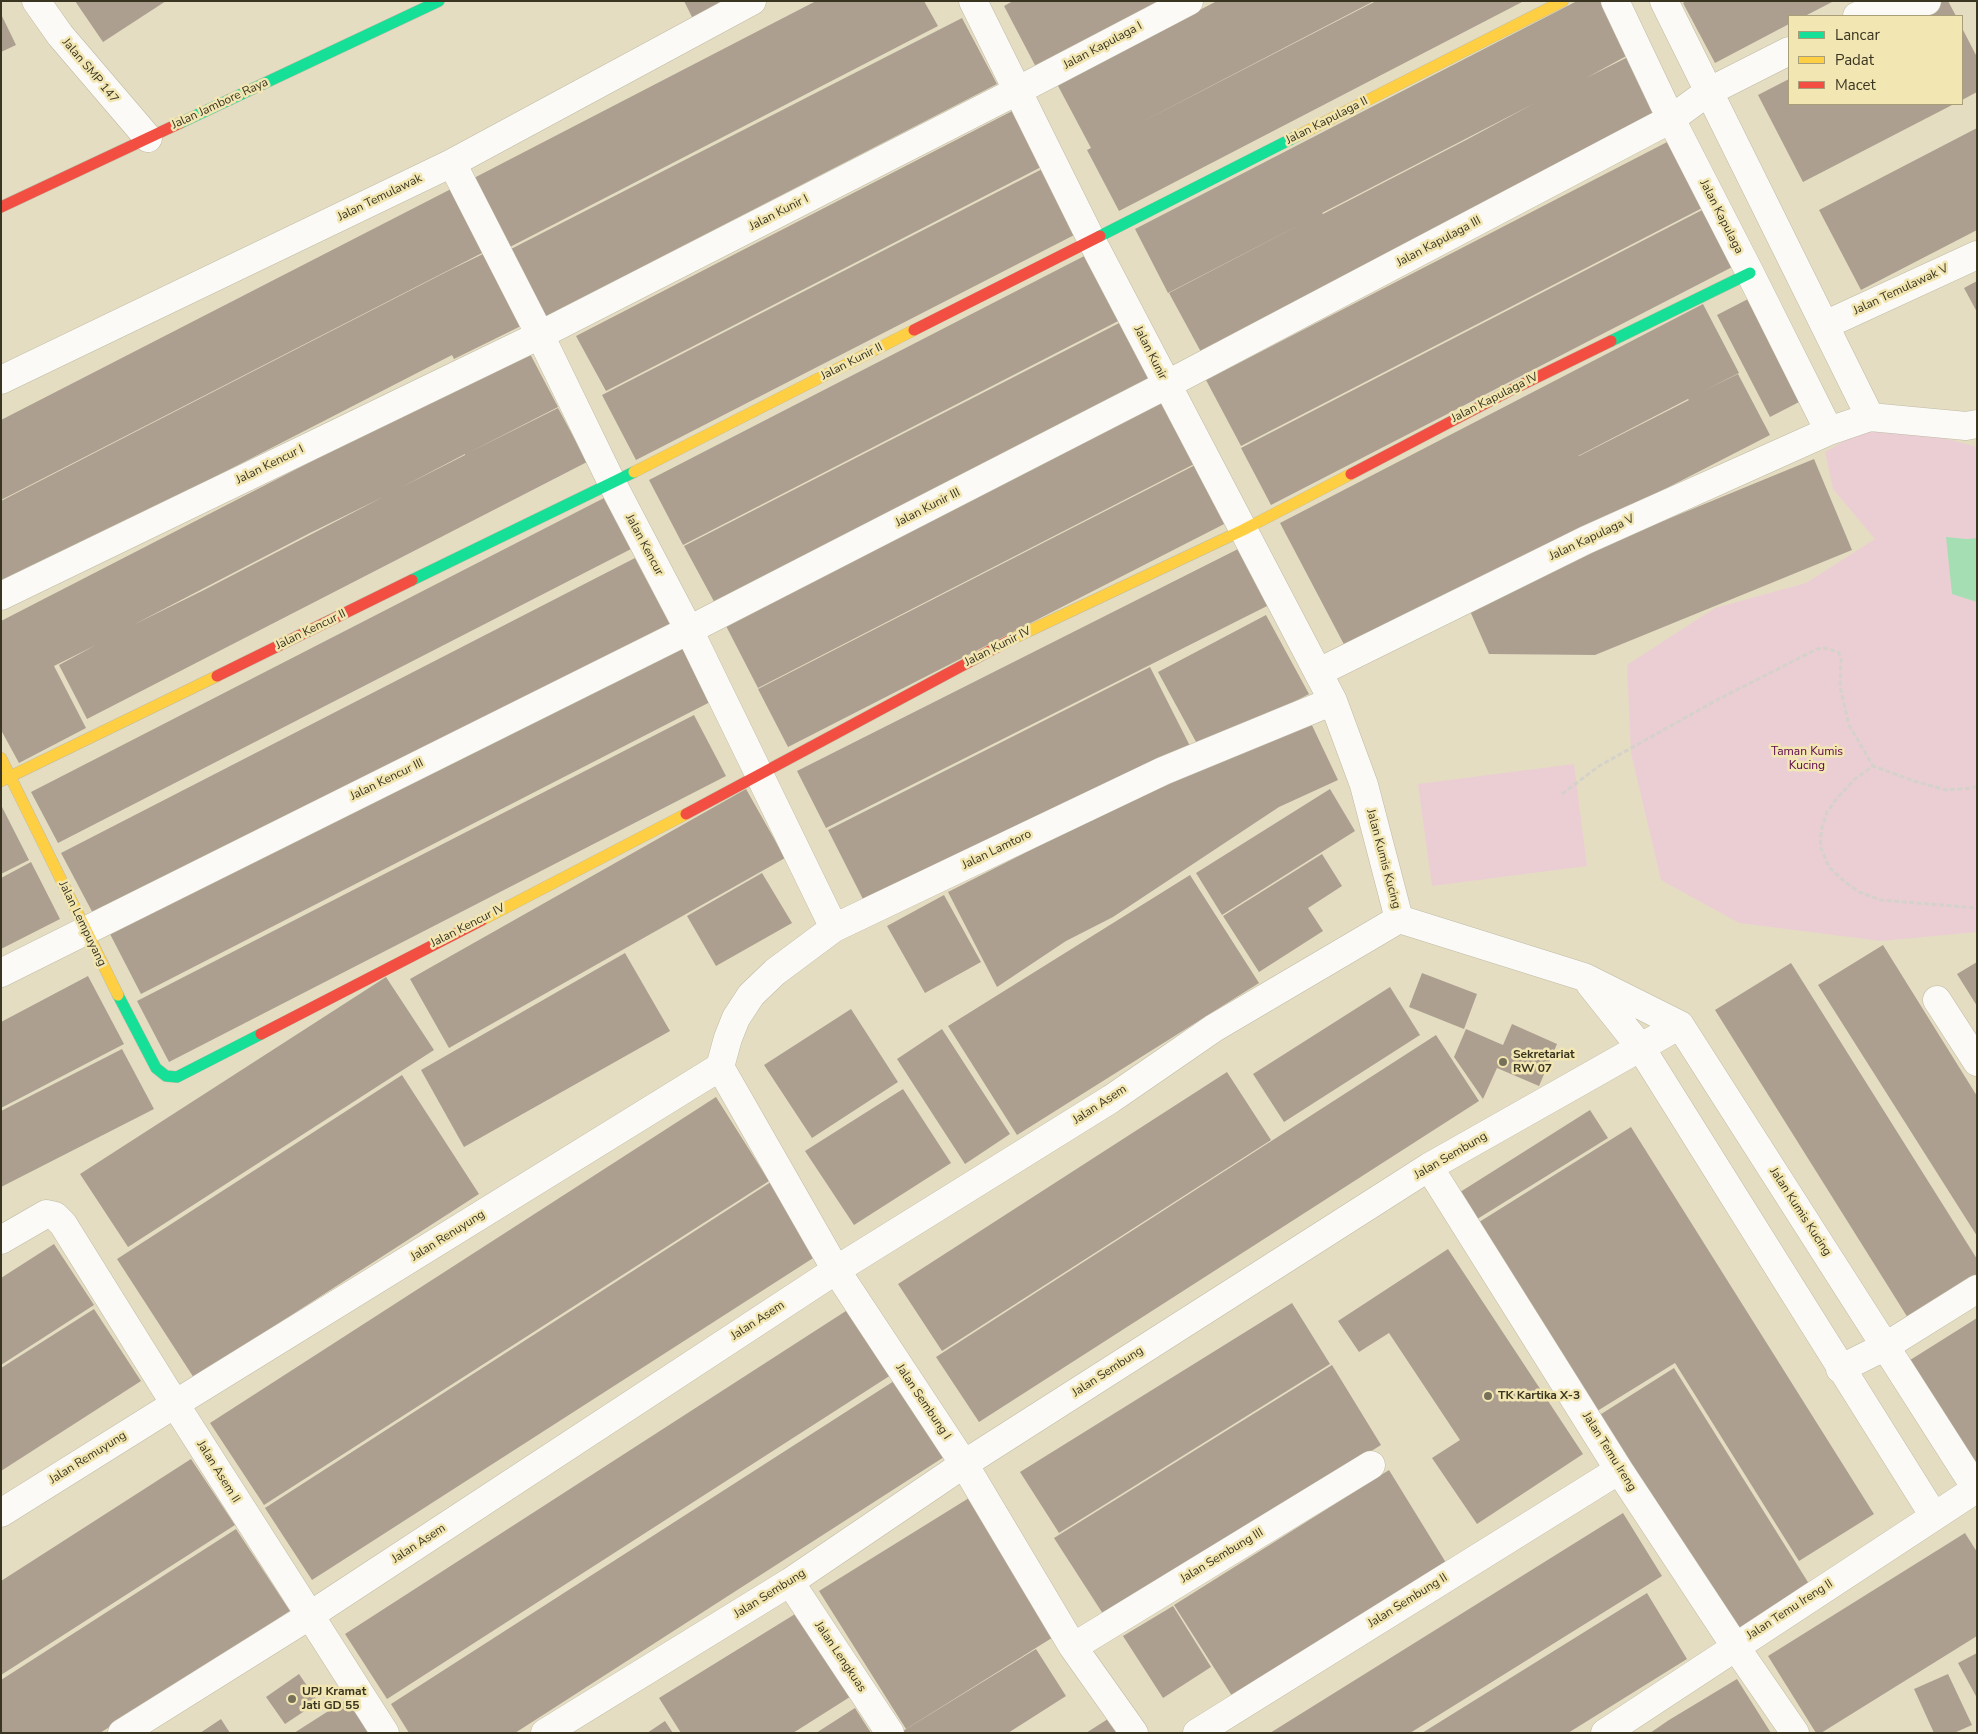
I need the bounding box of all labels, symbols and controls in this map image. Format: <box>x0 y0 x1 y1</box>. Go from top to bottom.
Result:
legend <box>1788 15 1963 105</box>
street label: Jalan Kapulaga I <box>1061 19 1145 73</box>
text: Lancar <box>1835 25 1880 45</box>
street label: Jalan SMP 147 <box>59 36 121 106</box>
text: Padat <box>1835 50 1874 70</box>
street label: Jalan Jambore Raya <box>170 75 270 133</box>
text: Macet <box>1835 75 1876 95</box>
street label: Jalan Kapulaga II <box>1284 94 1370 148</box>
street label: Jalan Temulawak <box>336 171 424 225</box>
street label: Jalan Kapulaga <box>1696 178 1746 256</box>
street label: Jalan Kunir I <box>747 192 811 234</box>
street label: Jalan Kapulaga III <box>1394 214 1484 270</box>
street label: Jalan Temulawak V <box>1851 262 1951 318</box>
street label: Jalan Kunir <box>1130 324 1170 382</box>
street label: Jalan Kunir II <box>819 340 885 384</box>
street label: Jalan Kapulaga IV <box>1449 370 1541 426</box>
street label: Jalan Kencur I <box>234 442 306 488</box>
street label: Jalan Kunir III <box>893 486 963 530</box>
street label: Jalan Kencur <box>622 512 666 578</box>
street label: Jalan Kapulaga V <box>1547 512 1637 564</box>
street label: Jalan Kencur II <box>273 607 349 653</box>
street label: Jalan Kunir IV <box>962 624 1034 670</box>
park label: Taman Kumis Kucing <box>1771 745 1843 773</box>
street label: Jalan Kencur III <box>348 756 426 804</box>
street label: Jalan Kumis Kucing <box>1363 808 1403 910</box>
street label: Jalan Lamtoro <box>960 827 1034 873</box>
street label: Jalan Lempuyang <box>55 879 109 969</box>
street label: Jalan Kencur IV <box>428 901 508 951</box>
place label: Sekretariat RW 07 <box>1513 1048 1575 1076</box>
marker: Sekretariat RW 07 <box>1497 1056 1509 1068</box>
street label: Jalan Asem <box>1070 1082 1130 1128</box>
street label: Jalan Sembung <box>1412 1129 1490 1183</box>
street label: Jalan Kumis Kucing <box>1766 1165 1834 1259</box>
street label: Jalan Renuyung <box>408 1207 488 1265</box>
street label: Jalan Asem <box>728 1298 788 1344</box>
street label: Jalan Sembung <box>1070 1344 1146 1400</box>
street label: Jalan Sembung I <box>892 1362 954 1442</box>
place label: TK Kartika X-3 <box>1498 1389 1580 1403</box>
marker: TK Kartika X-3 <box>1482 1390 1494 1402</box>
street label: Jalan Temu Ireng <box>1579 1410 1639 1494</box>
street label: Jalan Remuyung <box>47 1429 129 1487</box>
street label: Jalan Asem II <box>193 1438 243 1506</box>
street label: Jalan Asem <box>389 1521 449 1567</box>
street label: Jalan Sembung III <box>1178 1526 1266 1586</box>
street label: Jalan Sembung <box>732 1566 808 1622</box>
street label: Jalan Sembung II <box>1366 1571 1450 1631</box>
street label: Jalan Temu Ireng II <box>1744 1577 1836 1643</box>
street label: Jalan Lengkuas <box>811 1619 869 1695</box>
place label: UPJ Kramat Jati GD 55 <box>302 1685 366 1713</box>
marker: UPJ Kramat Jati GD 55 <box>286 1693 298 1705</box>

